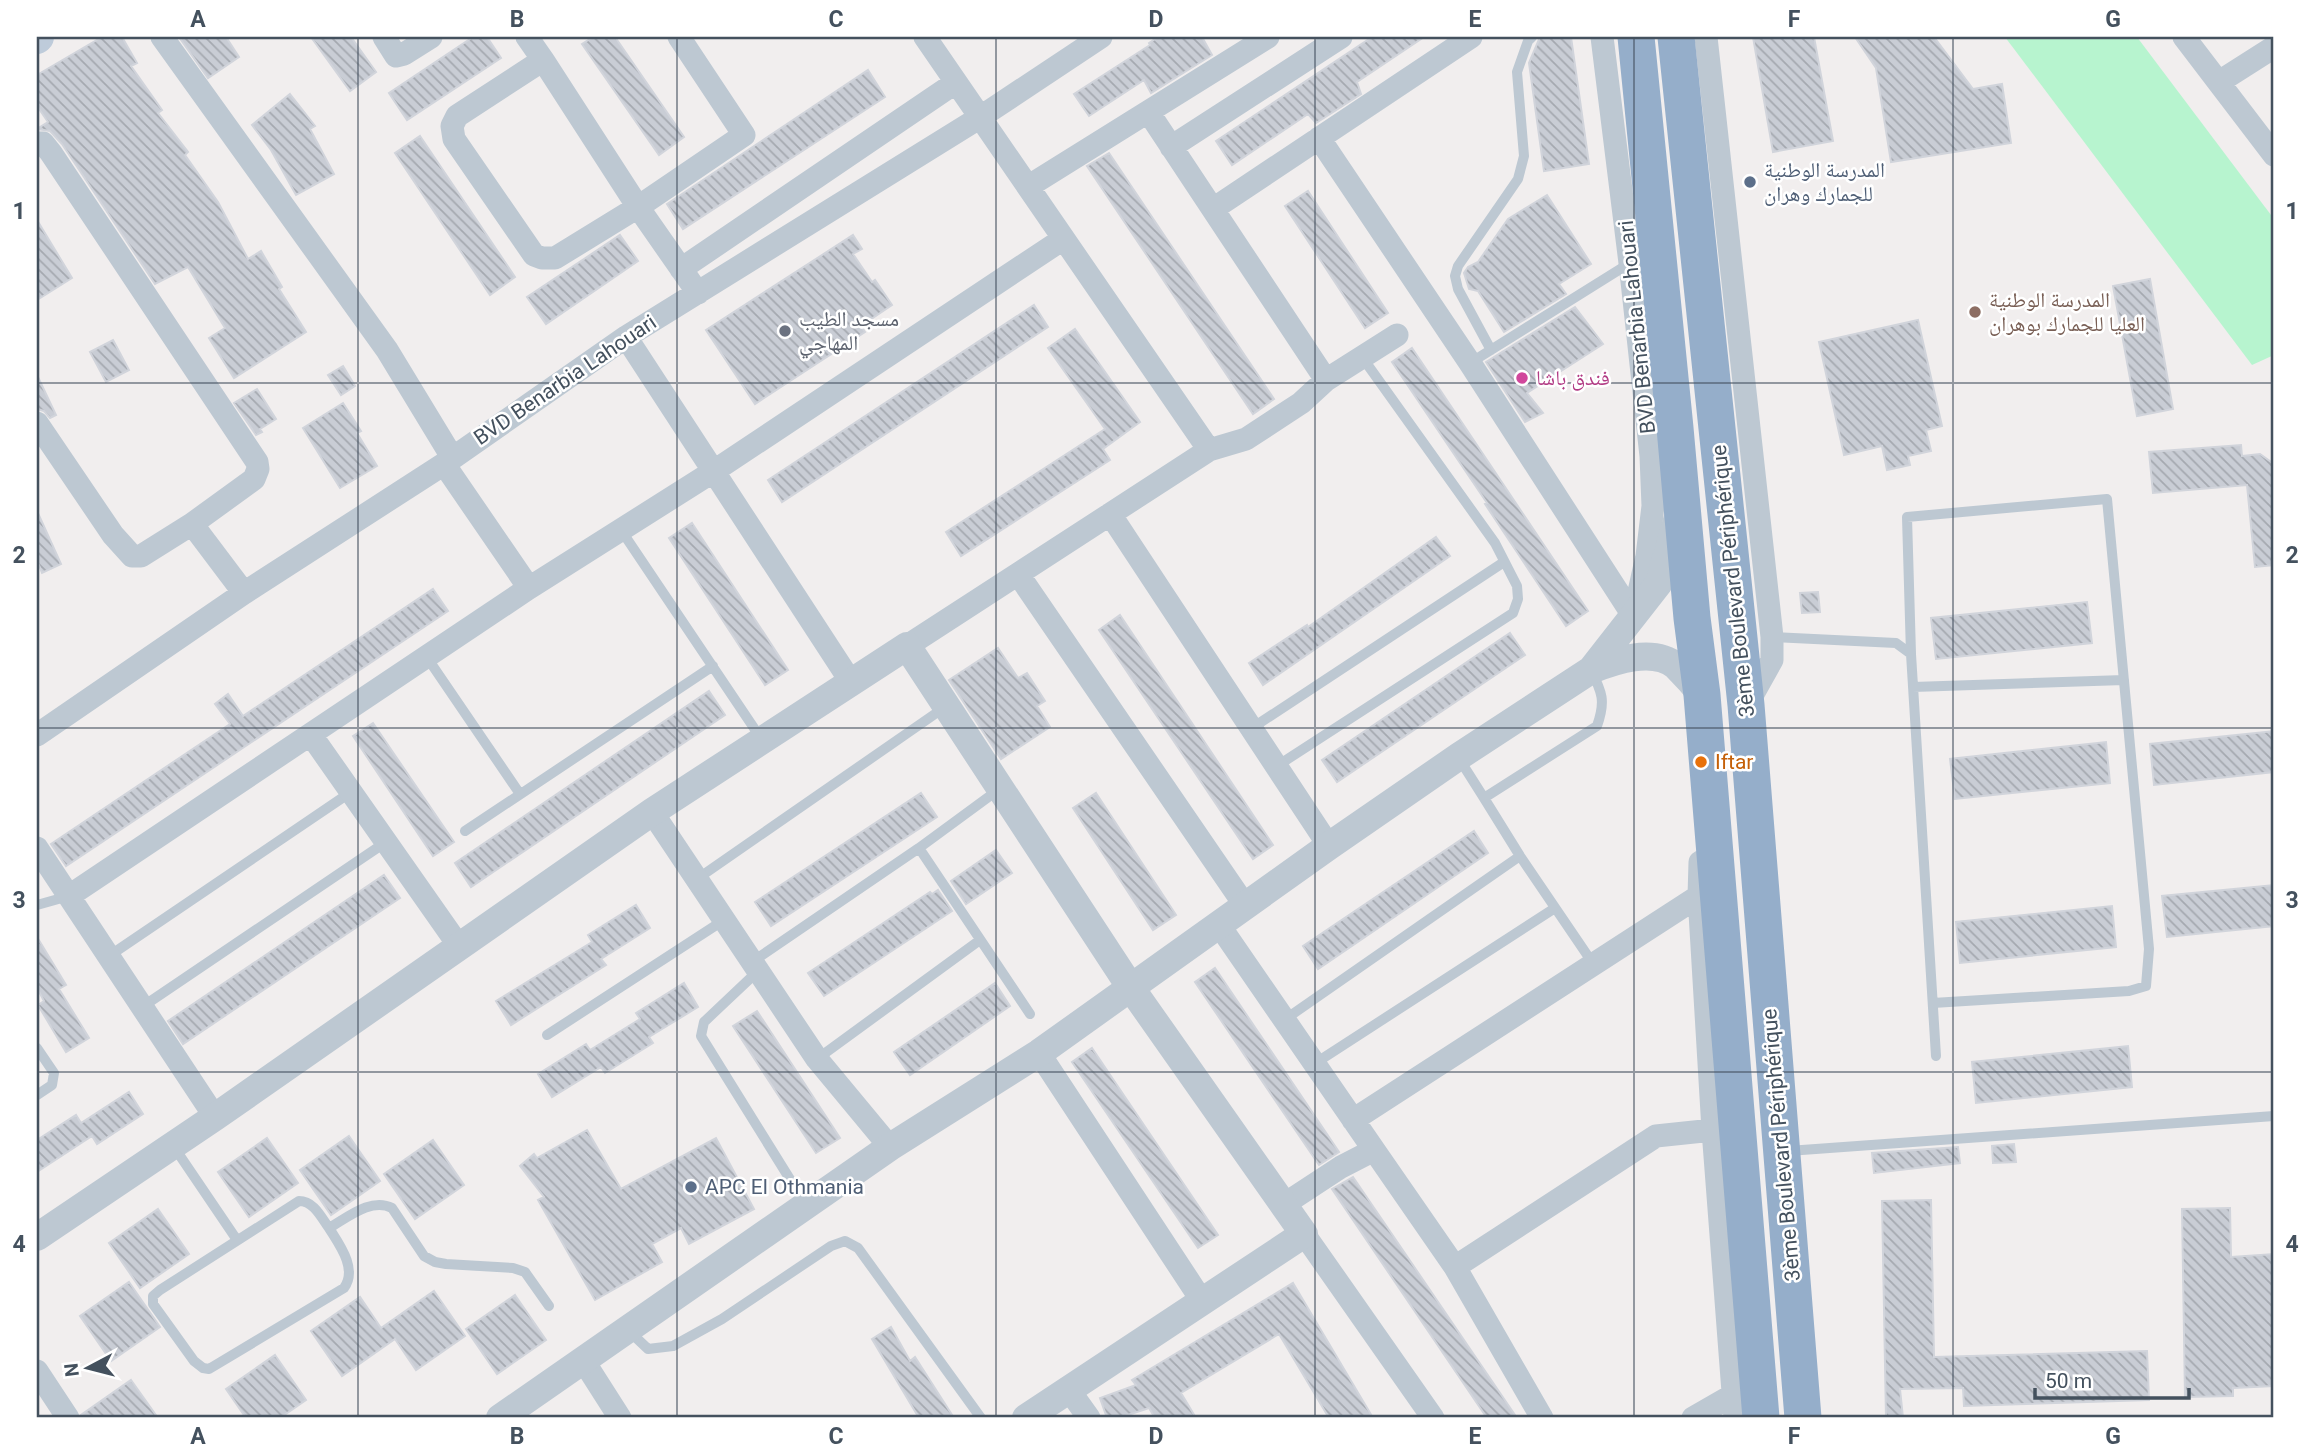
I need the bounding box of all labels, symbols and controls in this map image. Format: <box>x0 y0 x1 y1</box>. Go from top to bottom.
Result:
text: A <box>190 6 206 33</box>
text: B <box>510 6 524 33</box>
text: C <box>828 6 844 33</box>
text: D <box>1149 6 1163 33</box>
text: E <box>1469 6 1482 33</box>
text: F <box>1788 6 1801 33</box>
text: G <box>2105 6 2121 33</box>
place label: المدرسة الوطنية للجمارك وهران <box>1764 158 1885 206</box>
marker: المدرسة الوطنية للجمارك وهران <box>1742 174 1758 190</box>
text: 1 <box>12 198 26 225</box>
text: 1 <box>2285 198 2299 225</box>
street label: BVD Benarbia Lahouari <box>1614 219 1660 435</box>
place label: المدرسة الوطنية العليا للجمارك بوهران <box>1989 288 2145 336</box>
marker: المدرسة الوطنية العليا للجمارك بوهران <box>1967 304 1983 320</box>
place label: مسجد الطيب المهاجي <box>799 307 899 359</box>
street label: BVD Benarbia Lahouari <box>469 310 661 450</box>
marker: مسجد الطيب المهاجي <box>777 323 793 339</box>
place label: فندق باشا <box>1536 366 1610 391</box>
marker: فندق باشا <box>1514 370 1530 386</box>
street label: 3ème Boulevard Périphérique <box>1707 444 1759 718</box>
text: 2 <box>12 542 26 569</box>
text: 2 <box>2285 542 2299 569</box>
place label: Iftar <box>1715 750 1753 774</box>
marker: Iftar <box>1693 754 1709 770</box>
text: 3 <box>12 887 26 914</box>
text: 3 <box>2285 887 2299 914</box>
street label: 3ème Boulevard Périphérique <box>1757 1008 1805 1282</box>
place label: APC El Othmania <box>705 1175 864 1199</box>
marker: APC El Othmania <box>683 1179 699 1195</box>
text: 4 <box>12 1231 26 1258</box>
text: 4 <box>2285 1231 2299 1258</box>
north arrow <box>52 1332 122 1402</box>
scale bar <box>2035 1357 2188 1401</box>
text: N <box>59 1362 84 1378</box>
text: 50 m <box>2045 1369 2092 1393</box>
text: A <box>190 1423 206 1450</box>
text: B <box>510 1423 524 1450</box>
text: C <box>828 1423 844 1450</box>
text: D <box>1149 1423 1163 1450</box>
text: E <box>1469 1423 1482 1450</box>
text: F <box>1788 1423 1801 1450</box>
text: G <box>2105 1423 2121 1450</box>

